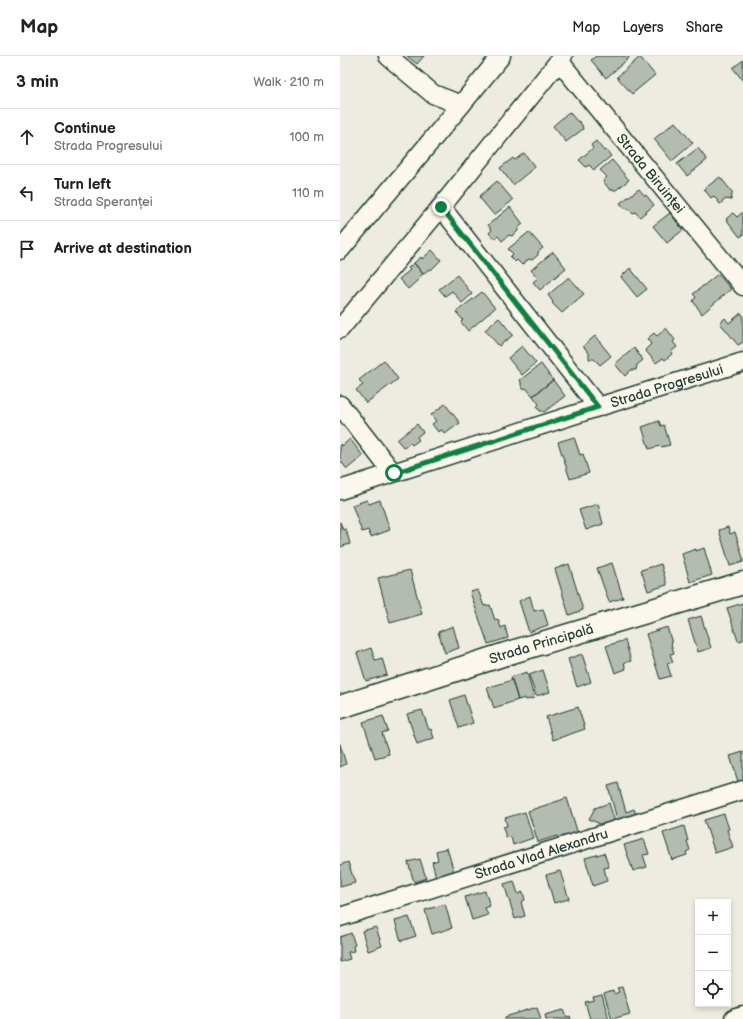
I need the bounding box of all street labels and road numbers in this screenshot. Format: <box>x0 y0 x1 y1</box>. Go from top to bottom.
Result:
street label: Strada Biruinței <box>613 130 688 217</box>
street label: Strada Progresului <box>608 360 725 411</box>
street label: Strada Principală <box>487 620 595 667</box>
street label: Strada Vlad Alexandru <box>472 825 610 883</box>

